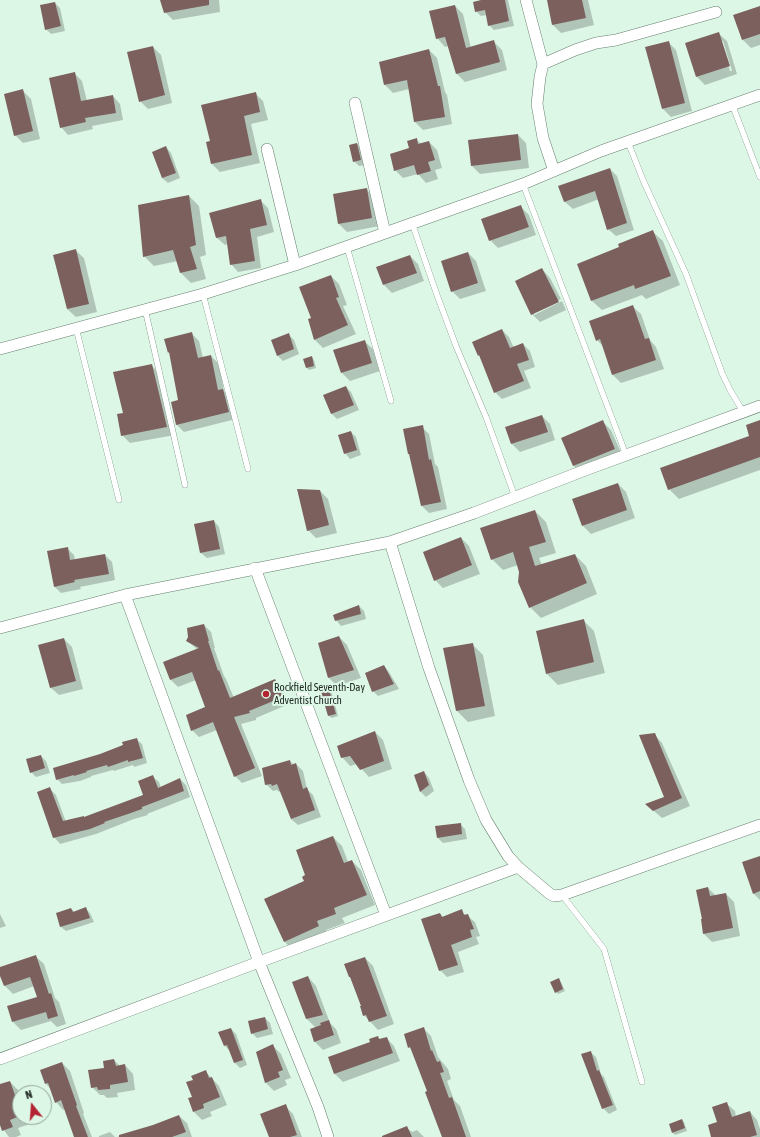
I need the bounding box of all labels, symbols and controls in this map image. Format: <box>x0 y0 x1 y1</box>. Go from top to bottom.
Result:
place label: Rockfield Seventh-Day Adventist Church <box>274 681 365 707</box>
marker: Rockfield Seventh-Day Adventist Church <box>261 689 271 699</box>
north arrow <box>12 1085 52 1125</box>
text: N <box>24 1088 34 1101</box>

